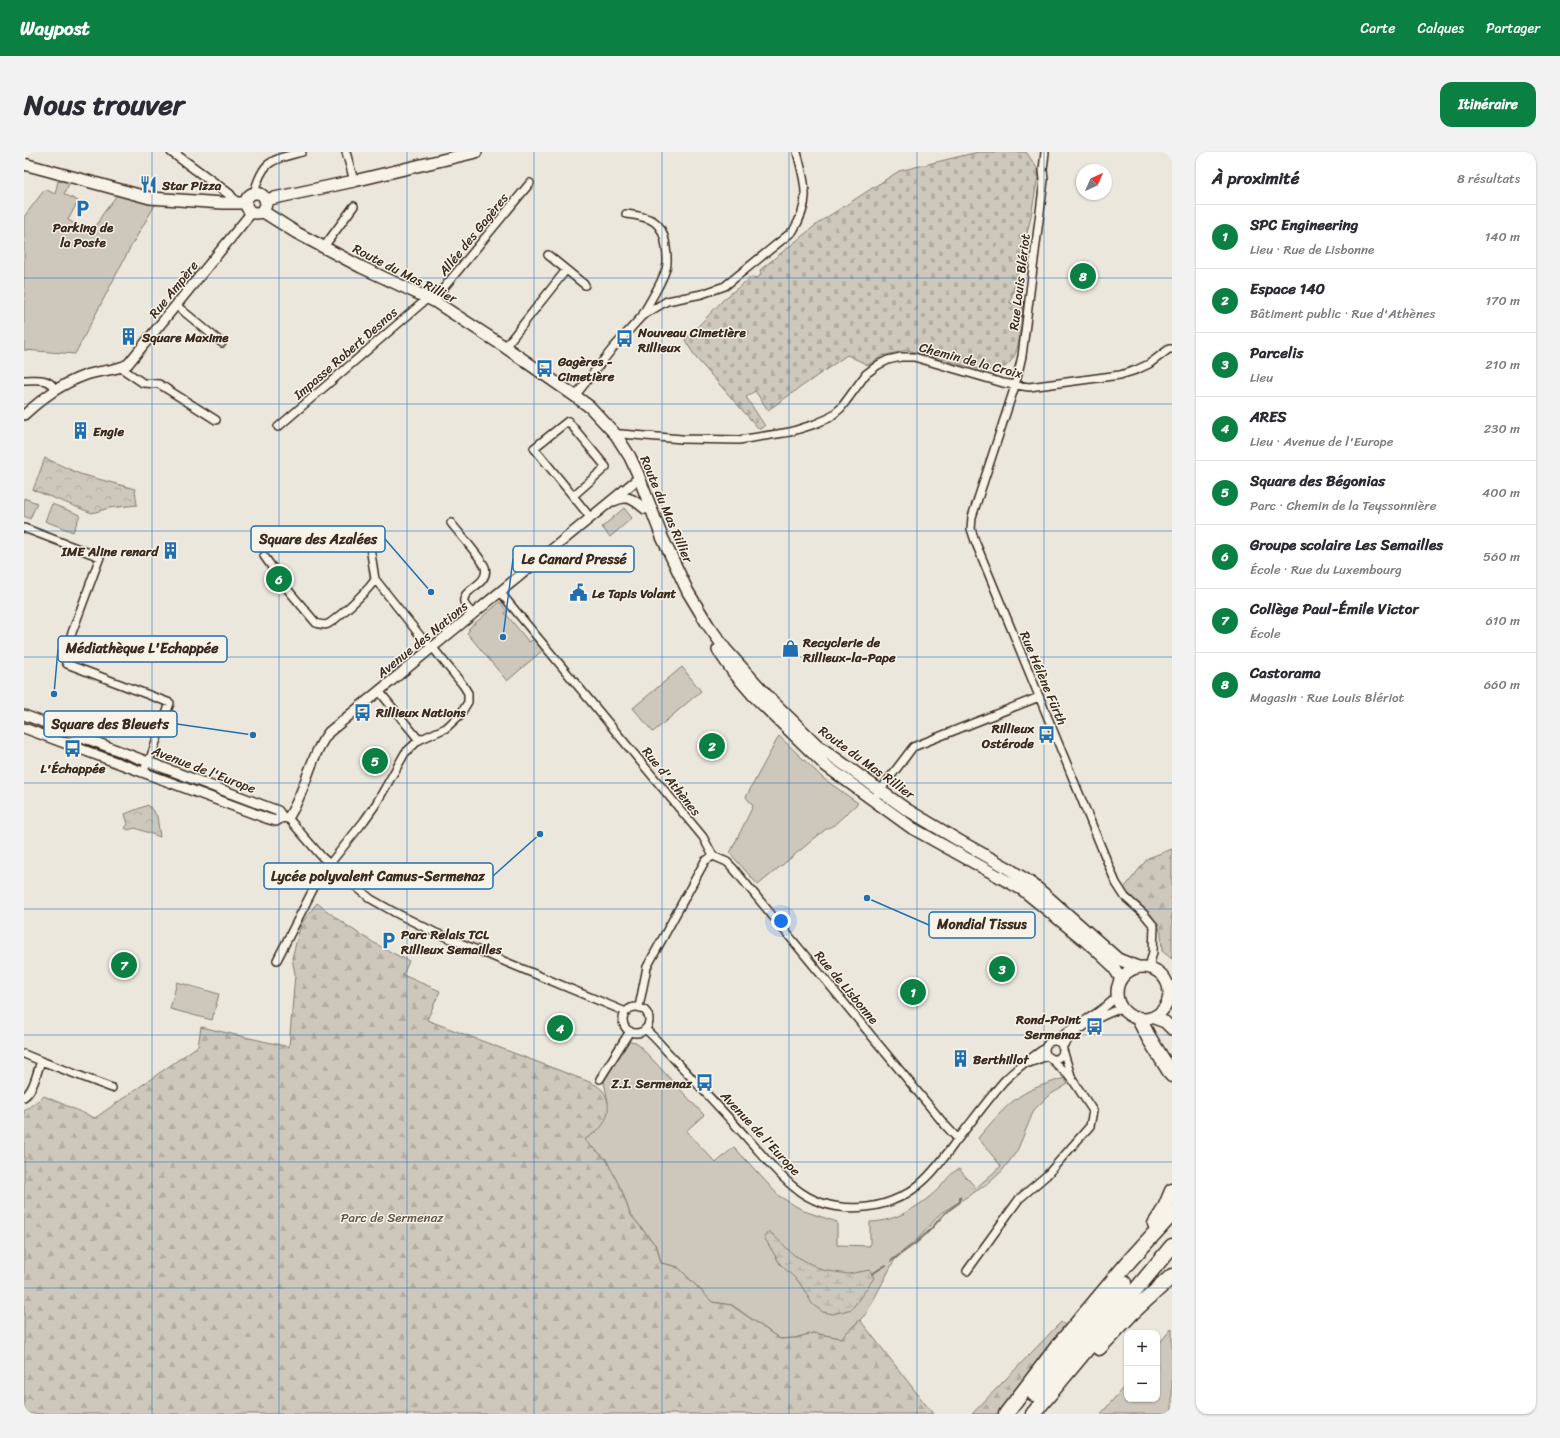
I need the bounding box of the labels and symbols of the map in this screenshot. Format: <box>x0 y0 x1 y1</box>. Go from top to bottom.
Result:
north arrow <box>1076 164 1112 200</box>
place label: Star Pizza <box>161 174 222 197</box>
restaurant icon: Star Pizza <box>139 175 159 195</box>
street label: Allée des Gagères <box>432 187 515 282</box>
parking icon: Parking de la Poste <box>73 198 93 218</box>
place label: Parking de la Poste <box>53 216 114 254</box>
street label: Rue Louis Blériot <box>1002 232 1037 332</box>
street label: Route du Mas Rillier <box>349 237 462 310</box>
street label: Rue Ampère <box>143 255 204 323</box>
pin: 8 <box>1070 261 1096 291</box>
street label: Impasse Robert Desnos <box>287 301 404 406</box>
place label: Nouveau Cimetière Rillieux <box>637 321 746 359</box>
place label: Square Maxime <box>141 326 229 349</box>
building icon: Square Maxime <box>119 327 139 347</box>
bus stop icon: Nouveau Cimetière Rillieux <box>615 329 635 349</box>
street label: Chemin de la Croix <box>917 336 1025 385</box>
place label: Gagères - Cimetière <box>557 350 615 388</box>
bus stop icon: Gagères - Cimetière <box>535 358 555 378</box>
place label: Engie <box>93 420 124 443</box>
building icon: Engie <box>70 421 90 441</box>
street label: Route du Mas Rillier <box>634 452 700 567</box>
callout: Square des Azalées <box>251 526 385 552</box>
text: Square des Azalées <box>258 527 378 552</box>
place label: IME Aline renard <box>61 540 159 563</box>
building icon: IME Aline renard <box>161 541 181 561</box>
callout: Le Canard Pressé <box>513 546 634 572</box>
text: Le Canard Pressé <box>521 547 627 572</box>
pin: 6 <box>266 564 292 594</box>
place label: Le Tapis Volant <box>592 582 677 605</box>
public building icon: Le Tapis Volant <box>569 583 589 603</box>
street label: Avenue des Nations <box>371 595 474 684</box>
street label: Rue Hélène Fürth <box>1013 628 1074 729</box>
place label: Recyclerie de Rillieux-la-Pape <box>802 631 896 669</box>
callout: Médiathèque L'Echappée <box>58 636 227 662</box>
text: Médiathèque L'Echappée <box>65 636 219 661</box>
shop icon: Recyclerie de Rillieux-la-Pape <box>780 639 800 659</box>
place label: Rillieux Nations <box>375 701 466 724</box>
bus stop icon: Rillieux Nations <box>353 702 373 722</box>
callout: Square des Bleuets <box>44 711 177 737</box>
text: Square des Bleuets <box>50 712 169 737</box>
place label: Rillieux Ostérode <box>981 717 1034 755</box>
street label: Route du Mas Rillier <box>814 720 920 806</box>
bus stop icon: Rillieux Ostérode <box>1037 725 1057 745</box>
pin: 2 <box>699 731 725 761</box>
bus stop icon: L'Échappée <box>63 739 83 759</box>
street label: Avenue de l'Europe <box>147 739 260 800</box>
street label: Rue d'Athènes <box>636 741 707 821</box>
pin: 5 <box>362 746 388 776</box>
place label: L'Échappée <box>40 757 106 780</box>
callout: Lycée polyvalent Camus-Sermenaz <box>264 863 493 889</box>
text: Lycée polyvalent Camus-Sermenaz <box>271 864 485 889</box>
your location <box>771 911 791 931</box>
callout: Mondial Tissus <box>929 912 1035 938</box>
text: Mondial Tissus <box>936 912 1027 937</box>
place label: Parc Relais TCL Rillieux Semailles <box>400 923 503 961</box>
parking icon: Parc Relais TCL Rillieux Semailles <box>378 931 398 951</box>
street label: Rue de Lisbonne <box>809 945 885 1030</box>
pin: 7 <box>111 950 137 980</box>
pin: 3 <box>989 954 1015 984</box>
pin: 1 <box>900 977 926 1007</box>
place label: Rond-Point Sermenaz <box>1015 1008 1082 1046</box>
pin: 4 <box>547 1013 573 1043</box>
bus stop icon: Rond-Point Sermenaz <box>1084 1016 1104 1036</box>
place label: Berthillot <box>973 1048 1029 1071</box>
building icon: Berthillot <box>950 1049 970 1069</box>
place label: Z.I. Sermenaz <box>610 1072 693 1095</box>
bus stop icon: Z.I. Sermenaz <box>695 1073 715 1093</box>
street label: Avenue de l'Europe <box>714 1085 807 1182</box>
park label: Parc de Sermenaz <box>341 1206 444 1229</box>

